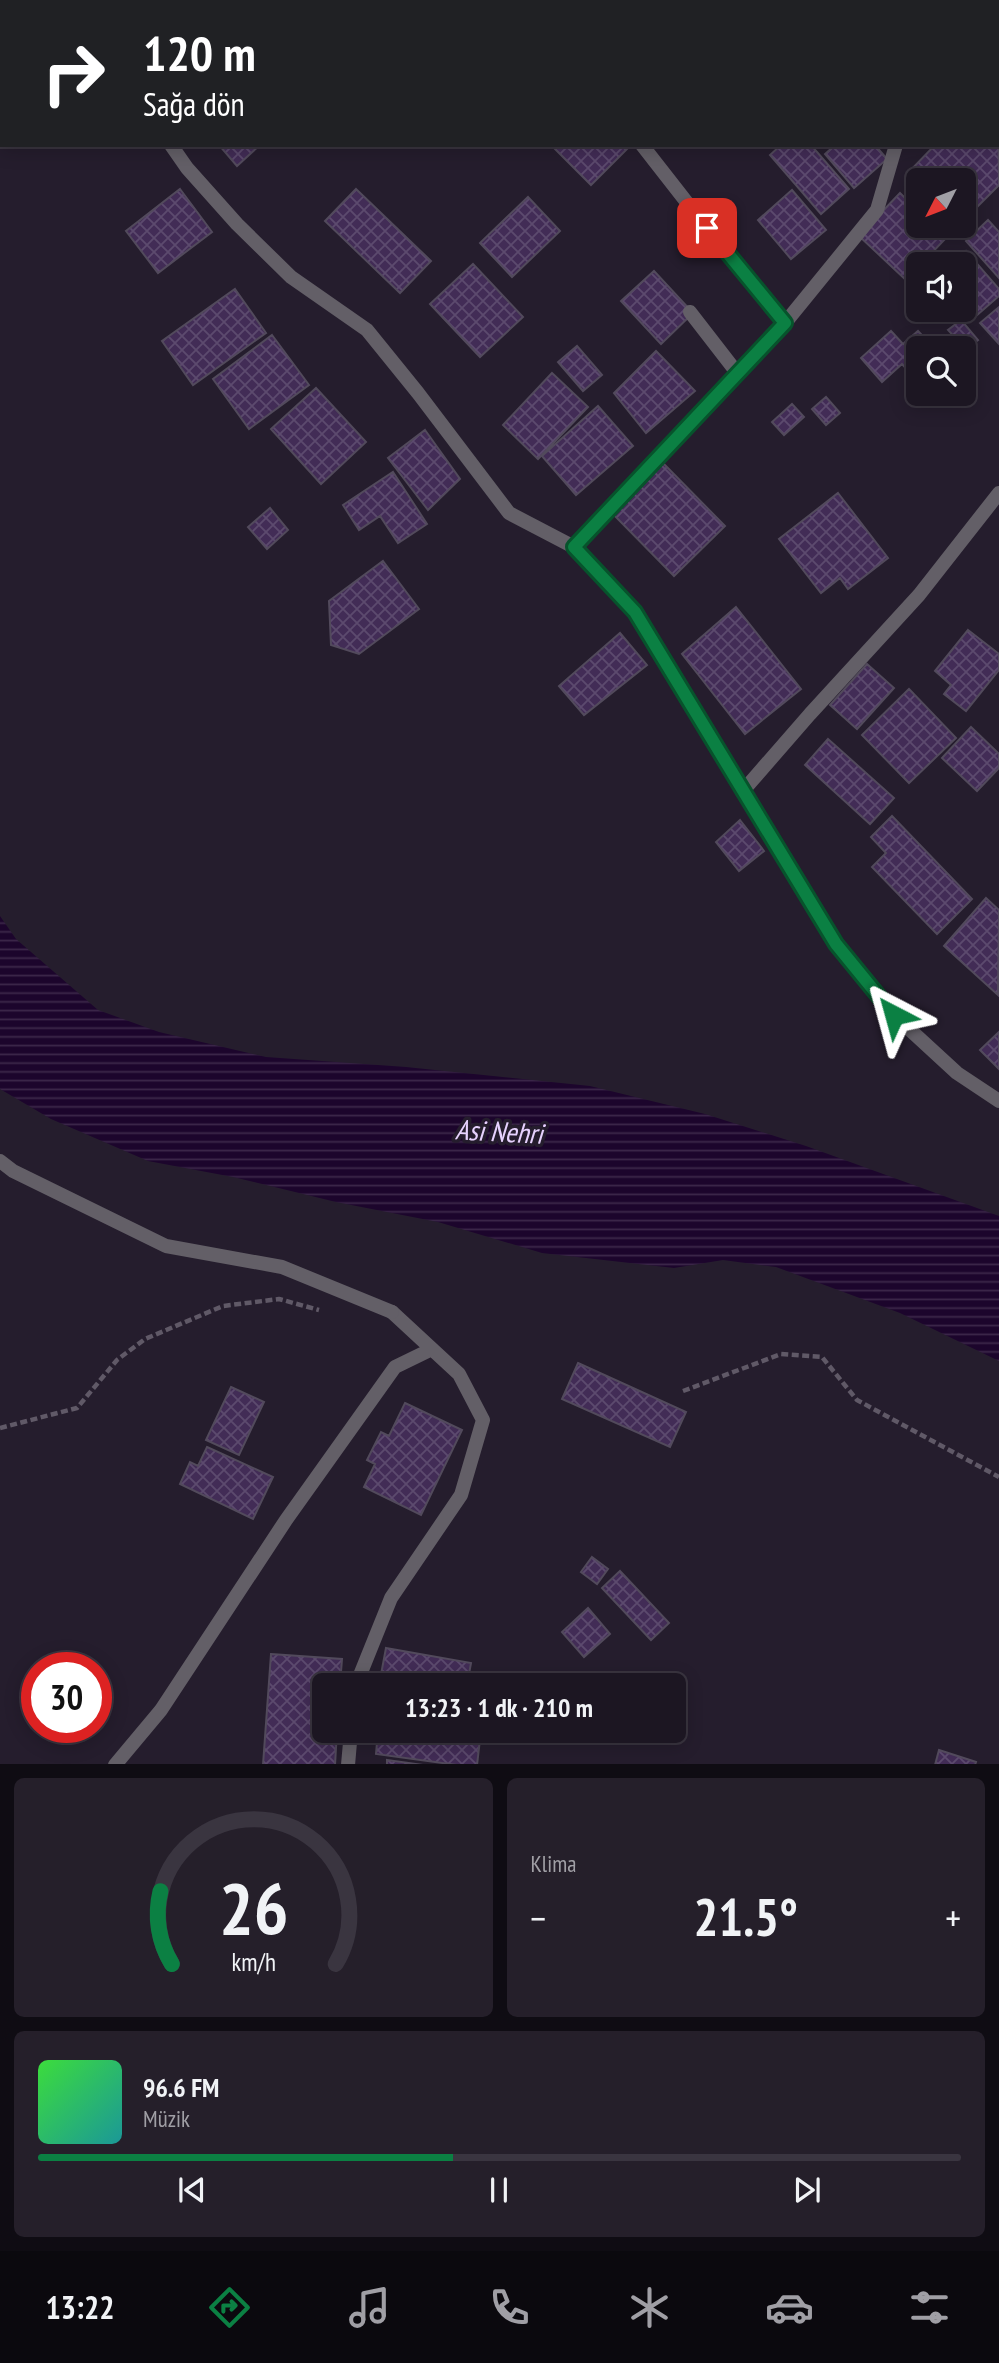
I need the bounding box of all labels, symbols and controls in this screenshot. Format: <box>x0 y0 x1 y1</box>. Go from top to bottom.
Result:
text: 120 m <box>143 21 256 85</box>
icon: right <box>28 28 119 119</box>
text: Sağa dön <box>143 83 245 125</box>
north arrow <box>906 168 976 238</box>
map controls <box>906 168 976 406</box>
pin <box>677 198 737 258</box>
icon: arrive <box>688 209 726 247</box>
button: sound <box>906 252 976 322</box>
button: search <box>906 336 976 406</box>
position arrow <box>857 978 931 1052</box>
water label: Asi Nehri <box>454 1110 548 1152</box>
speed limit sign: 30 <box>21 1652 112 1743</box>
text: 13:23 · 1 dk · 210 m <box>405 1691 593 1724</box>
text: Klima <box>531 1849 576 1878</box>
text: 26 <box>218 1860 288 1954</box>
text: 21.5° <box>693 1883 798 1950</box>
text: − <box>531 1893 546 1942</box>
text: + <box>945 1893 961 1942</box>
text: km/h <box>231 1945 275 1977</box>
text: 96.6 FM <box>143 2071 219 2104</box>
text: Müzik <box>143 2104 190 2133</box>
icon: previous <box>173 2171 211 2209</box>
icon: pause <box>480 2171 518 2209</box>
icon: next <box>788 2171 826 2209</box>
icon: directions <box>205 2283 254 2332</box>
icon: music <box>345 2283 394 2332</box>
icon: phone <box>485 2283 534 2332</box>
icon: climate <box>625 2283 674 2332</box>
icon: car <box>765 2283 814 2332</box>
icon: filters <box>905 2283 954 2332</box>
text: 13:22 <box>45 2286 115 2328</box>

